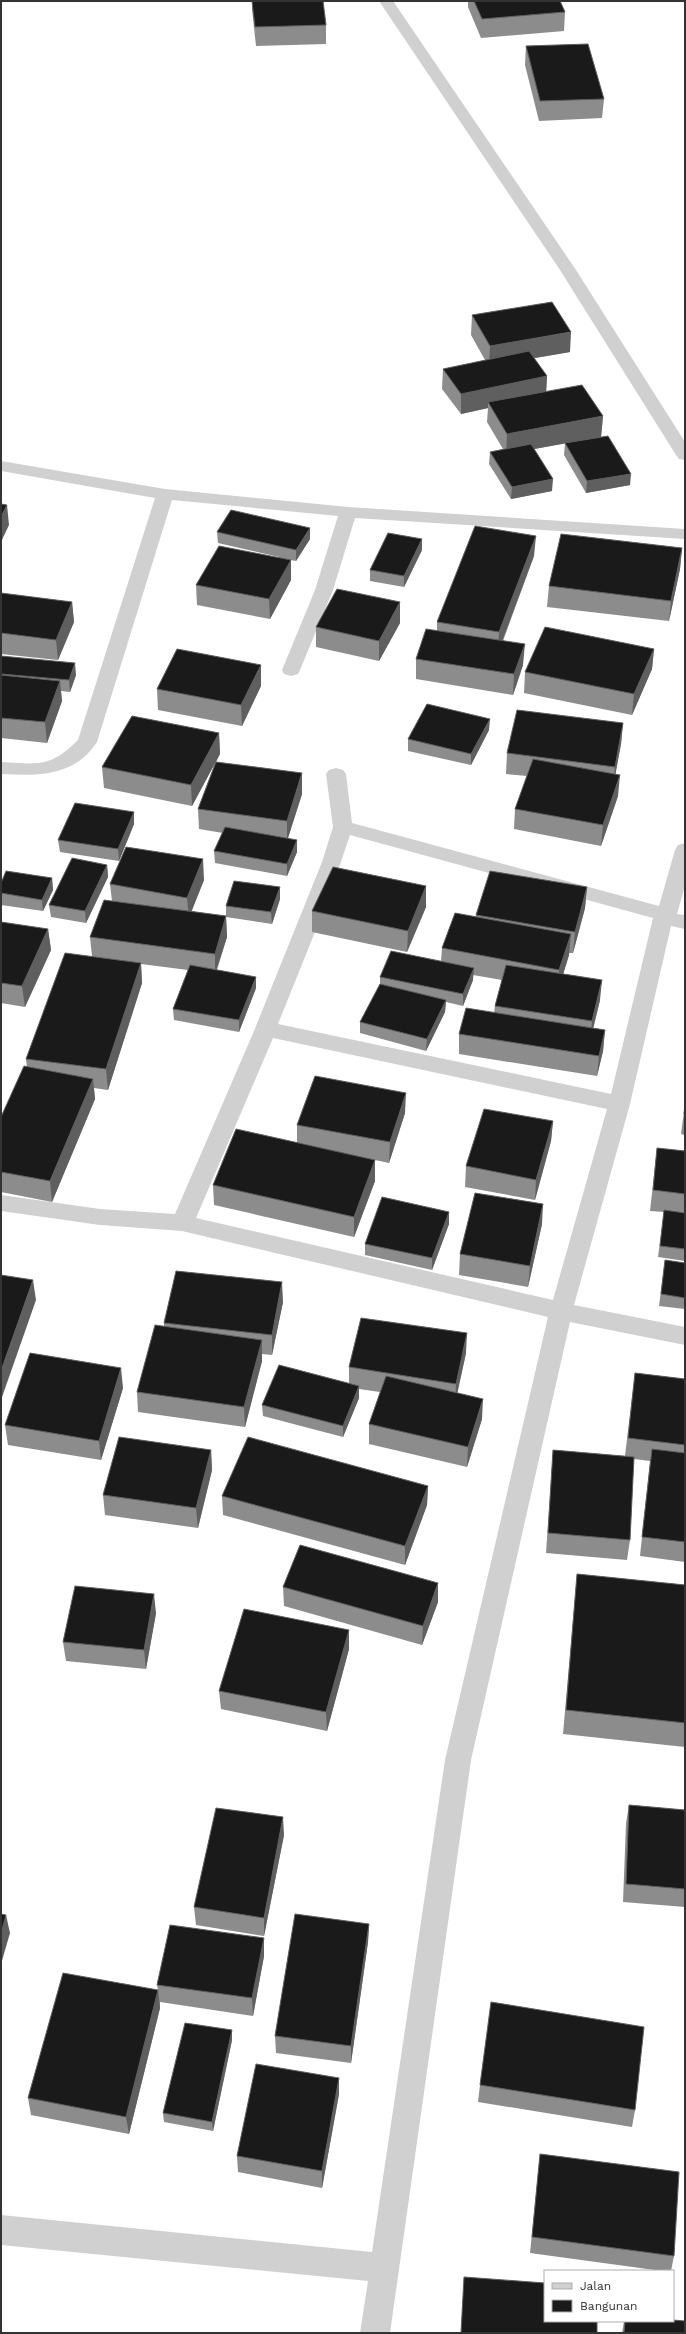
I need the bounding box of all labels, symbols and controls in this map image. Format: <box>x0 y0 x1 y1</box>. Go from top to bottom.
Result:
legend <box>544 2270 674 2322</box>
text: Jalan <box>580 2279 611 2293</box>
text: Bangunan <box>580 2299 638 2313</box>

